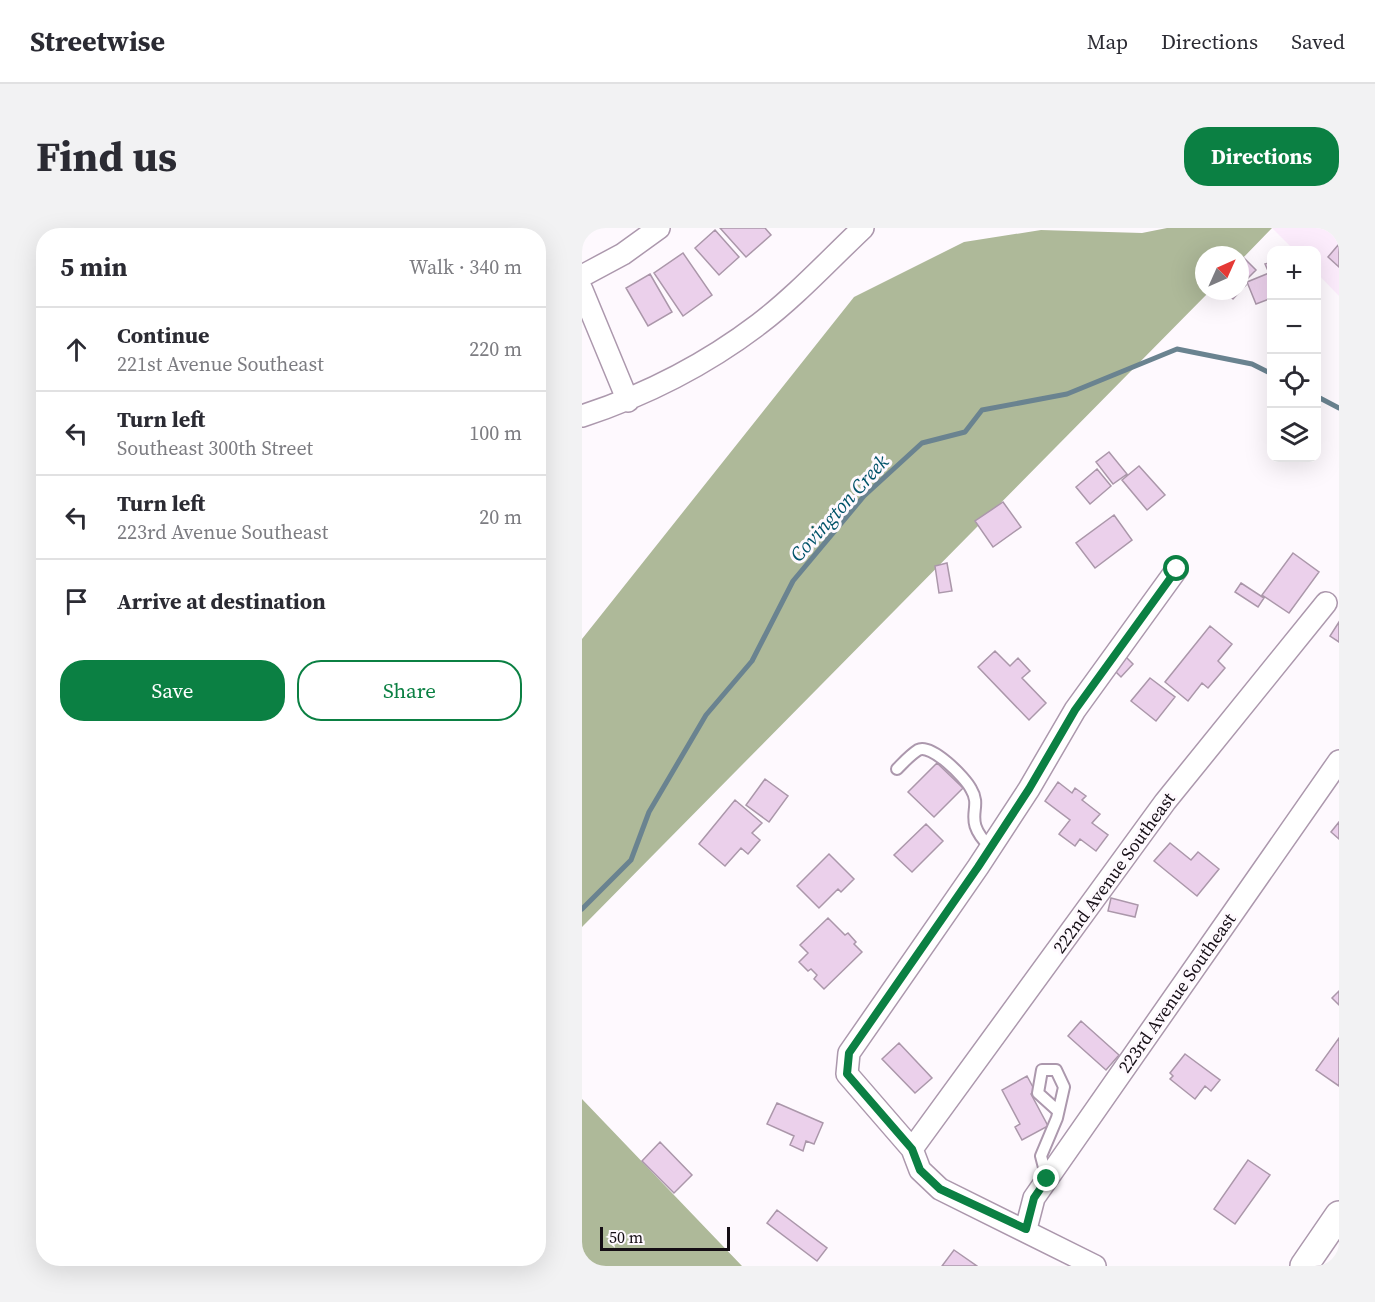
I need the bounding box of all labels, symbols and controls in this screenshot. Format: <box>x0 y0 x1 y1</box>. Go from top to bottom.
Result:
text: Streetwise <box>30 22 165 60</box>
text: Map <box>1087 27 1128 56</box>
text: Directions <box>1161 27 1258 56</box>
text: Saved <box>1291 27 1345 56</box>
text: Find us <box>36 127 177 185</box>
button: Directions <box>1184 127 1339 186</box>
north arrow <box>1195 246 1249 300</box>
map controls <box>1267 246 1321 462</box>
button: + <box>1267 246 1321 300</box>
text: 5 min <box>60 249 127 285</box>
text: Walk · 340 m <box>409 253 522 281</box>
button: − <box>1267 300 1321 354</box>
text: Continue <box>117 320 210 350</box>
icon: ahead <box>60 333 93 366</box>
text: 220 m <box>469 335 522 363</box>
text: 221st Avenue Southeast <box>117 350 324 378</box>
button: locate <box>1267 354 1321 408</box>
text: Turn left <box>117 404 205 434</box>
button: layers <box>1267 408 1321 462</box>
icon: left <box>60 417 93 450</box>
text: 100 m <box>469 419 522 447</box>
text: Southeast 300th Street <box>117 434 313 462</box>
water label: Covington Creek <box>783 448 895 568</box>
text: Turn left <box>117 488 205 518</box>
icon: left <box>60 501 93 534</box>
text: 20 m <box>479 503 522 531</box>
text: 223rd Avenue Southeast <box>117 518 328 546</box>
route start <box>1163 555 1189 581</box>
icon: arrive <box>60 585 93 618</box>
text: Arrive at destination <box>117 586 326 616</box>
button: Save <box>60 660 285 721</box>
button: Share <box>297 660 522 721</box>
street label: 222nd Avenue Southeast <box>1047 787 1181 958</box>
street label: 223rd Avenue Southeast <box>1112 908 1241 1078</box>
route end <box>1033 1165 1059 1191</box>
scale bar <box>600 1224 730 1252</box>
text: 50 m <box>609 1226 643 1248</box>

